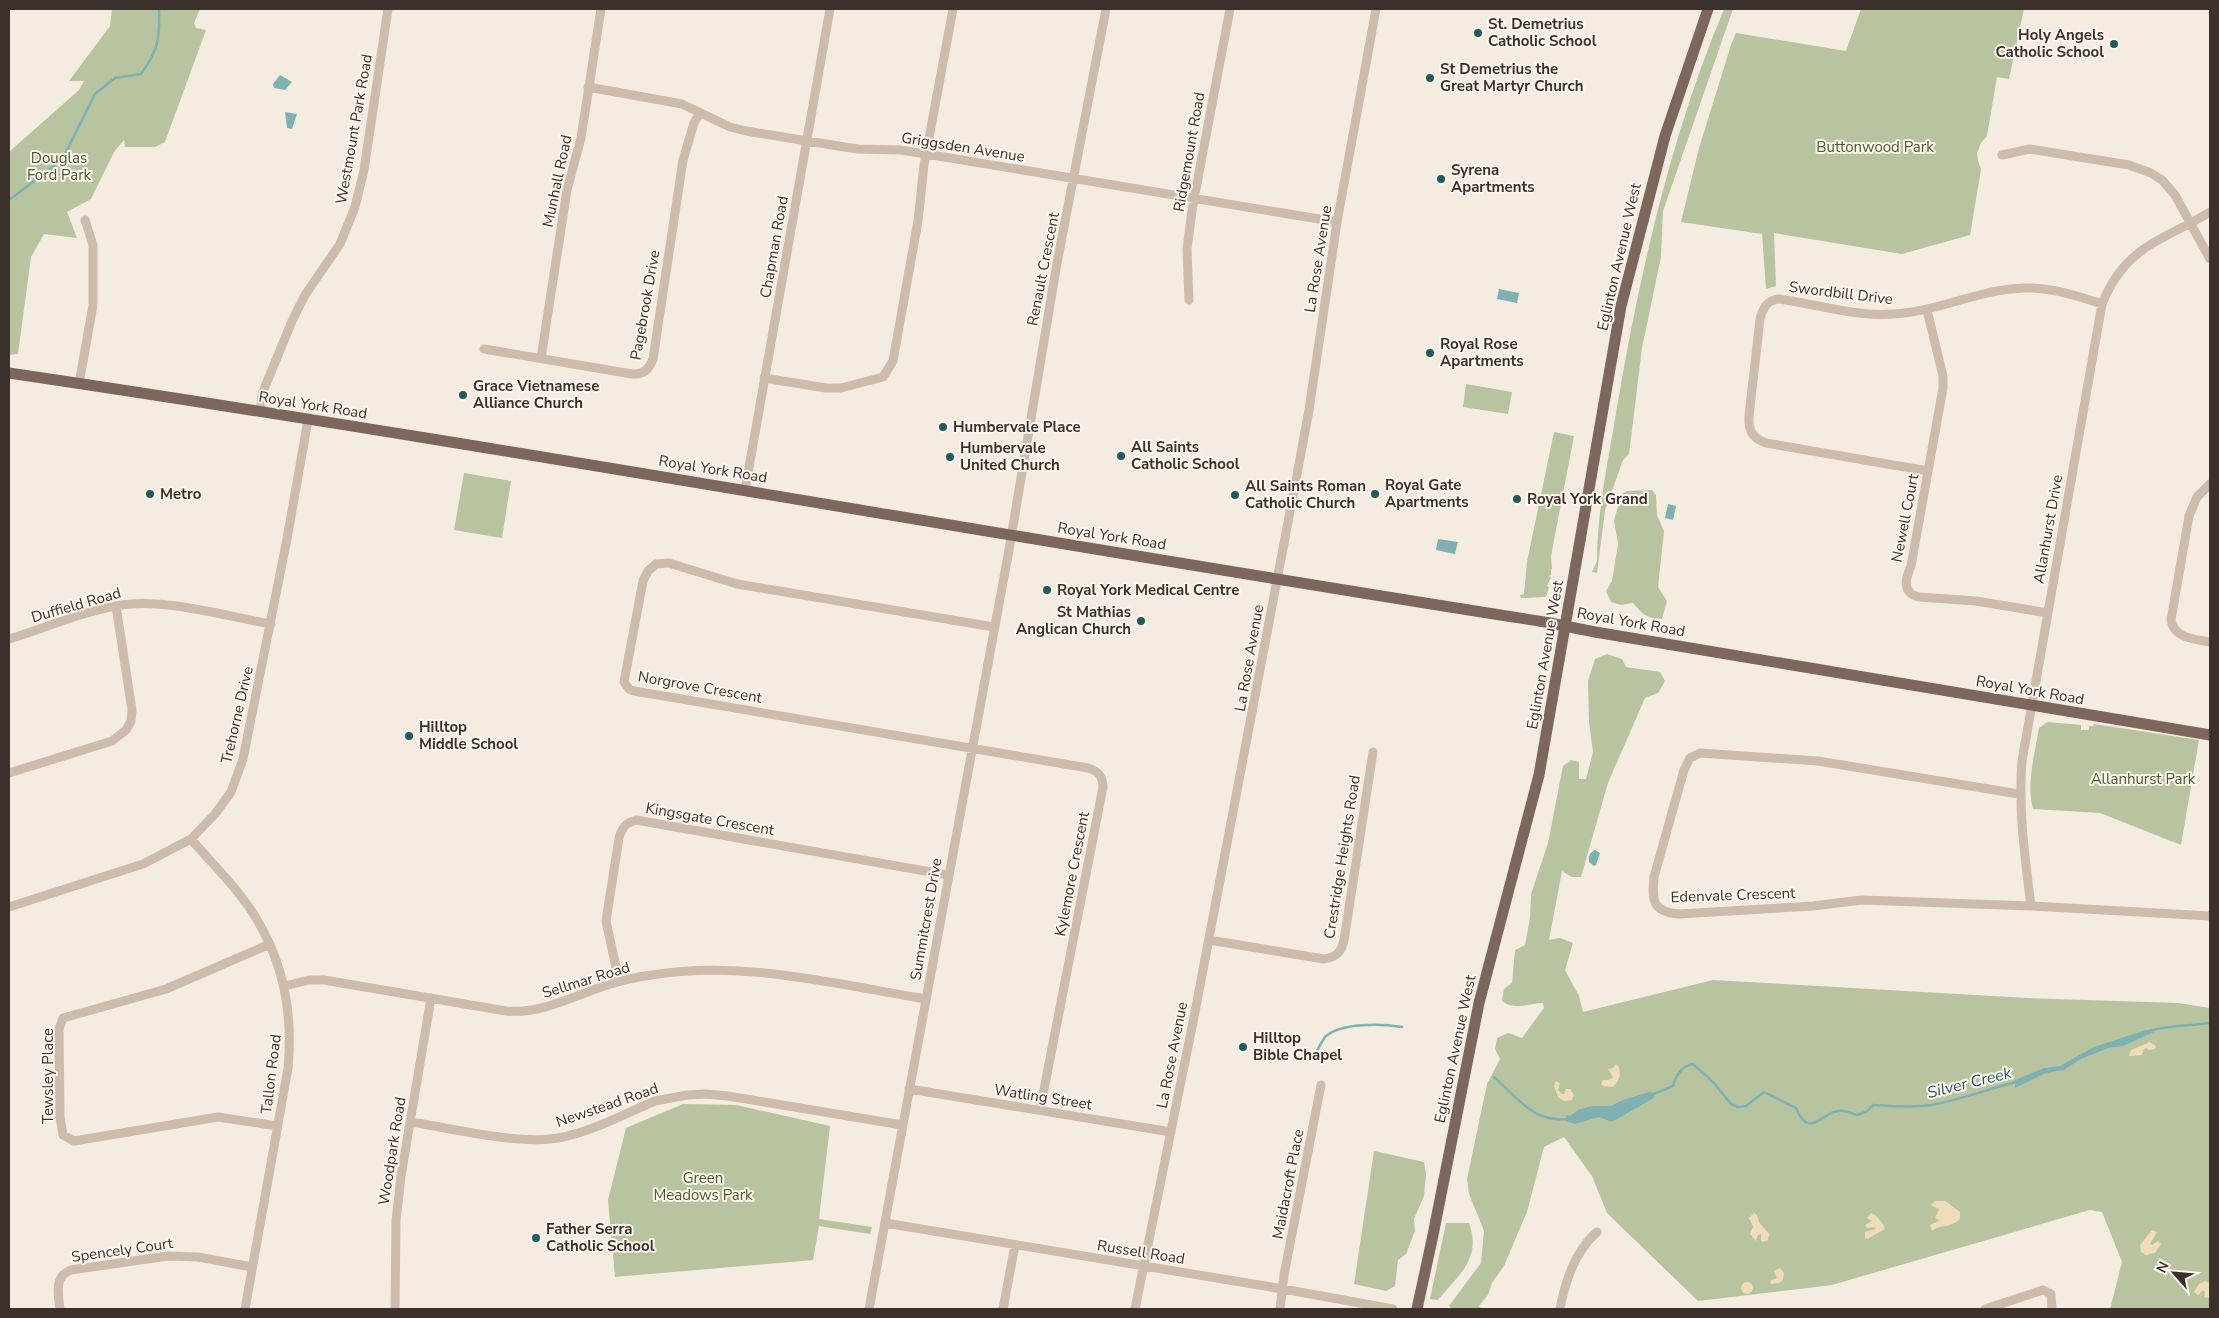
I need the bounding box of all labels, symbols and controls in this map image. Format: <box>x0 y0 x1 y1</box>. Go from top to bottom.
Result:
place label: St. Demetrius Catholic School <box>1488 14 1597 51</box>
place label: Holy Angels Catholic School <box>1996 25 2104 62</box>
marker: St. Demetrius Catholic School <box>1472 27 1484 39</box>
marker: Holy Angels Catholic School <box>2108 38 2120 50</box>
street label: Westmount Park Road <box>331 52 377 206</box>
place label: St Demetrius the Great Martyr Church <box>1440 59 1583 96</box>
marker: St Demetrius the Great Martyr Church <box>1424 72 1436 84</box>
street label: Ridgemount Road <box>1169 91 1209 213</box>
street label: Griggsden Avenue <box>900 127 1026 167</box>
street label: Munhall Road <box>537 133 577 229</box>
park label: Buttonwood Park <box>1816 137 1934 157</box>
park label: Douglas Ford Park <box>27 148 92 185</box>
place label: Syrena Apartments <box>1451 160 1535 197</box>
marker: Syrena Apartments <box>1435 173 1447 185</box>
street label: Eglinton Avenue West <box>1592 181 1646 333</box>
street label: Chapman Road <box>755 194 793 300</box>
street label: La Rose Avenue <box>1300 204 1336 314</box>
street label: Renault Crescent <box>1022 210 1064 327</box>
street label: Pagebrook Drive <box>625 248 665 362</box>
street label: Swordbill Drive <box>1788 277 1894 309</box>
place label: Royal Rose Apartments <box>1440 334 1524 371</box>
marker: Royal Rose Apartments <box>1424 347 1436 359</box>
place label: Grace Vietnamese Alliance Church <box>473 376 599 413</box>
street label: Royal York Road <box>257 387 369 423</box>
marker: Grace Vietnamese Alliance Church <box>457 389 469 401</box>
place label: Humbervale Place <box>953 417 1081 437</box>
marker: Humbervale Place <box>937 421 949 433</box>
place label: All Saints Catholic School <box>1131 437 1240 474</box>
place label: Humbervale United Church <box>960 438 1060 475</box>
marker: All Saints Catholic School <box>1115 450 1127 462</box>
street label: Royal York Road <box>657 451 769 487</box>
marker: Humbervale United Church <box>944 451 956 463</box>
street label: Newell Court <box>1887 471 1924 564</box>
street label: Allanhurst Drive <box>2029 473 2067 585</box>
place label: Royal Gate Apartments <box>1385 475 1469 512</box>
place label: All Saints Roman Catholic Church <box>1245 476 1366 513</box>
place label: Metro <box>160 484 202 504</box>
marker: Metro <box>144 488 156 500</box>
marker: Royal Gate Apartments <box>1369 488 1381 500</box>
marker: All Saints Roman Catholic Church <box>1229 489 1241 501</box>
place label: Royal York Grand <box>1527 489 1648 509</box>
marker: Royal York Grand <box>1511 493 1523 505</box>
street label: Royal York Road <box>1056 518 1168 554</box>
street label: Eglinton Avenue West <box>1522 578 1568 731</box>
place label: Royal York Medical Centre <box>1057 580 1239 600</box>
street label: Duffield Road <box>29 583 123 627</box>
marker: Royal York Medical Centre <box>1041 584 1053 596</box>
place label: St Mathias Anglican Church <box>1016 602 1131 639</box>
street label: La Rose Avenue <box>1230 603 1268 713</box>
street label: Royal York Road <box>1575 603 1687 641</box>
marker: St Mathias Anglican Church <box>1135 615 1147 627</box>
street label: Trehorne Drive <box>216 664 258 766</box>
street label: Norgrove Crescent <box>636 666 764 708</box>
street label: Royal York Road <box>1974 671 2086 709</box>
place label: Hilltop Middle School <box>419 717 518 754</box>
marker: Hilltop Middle School <box>403 730 415 742</box>
park label: Allanhurst Park <box>2091 769 2196 789</box>
street label: Crestridge Heights Road <box>1319 774 1365 940</box>
street label: Kingsgate Crescent <box>644 798 777 840</box>
street label: Kylemore Crescent <box>1050 809 1094 938</box>
street label: Summitcrest Drive <box>905 856 947 982</box>
street label: Edenvale Crescent <box>1670 883 1796 907</box>
street label: Sellmar Road <box>540 957 632 1003</box>
street label: Eglinton Avenue West <box>1430 972 1481 1125</box>
street label: La Rose Avenue <box>1152 1000 1192 1110</box>
street label: Tewsley Place <box>38 1028 58 1124</box>
place label: Hilltop Bible Chapel <box>1253 1028 1342 1065</box>
street label: Tallon Road <box>256 1033 286 1115</box>
marker: Hilltop Bible Chapel <box>1237 1041 1249 1053</box>
water label: Silver Creek <box>1925 1062 2015 1104</box>
street label: Newstead Road <box>553 1078 661 1132</box>
street label: Watling Street <box>993 1079 1094 1115</box>
street label: Woodpark Road <box>374 1095 410 1207</box>
street label: Maidacroft Place <box>1268 1127 1308 1241</box>
park label: Green Meadows Park <box>653 1168 753 1205</box>
place label: Father Serra Catholic School <box>546 1219 655 1256</box>
marker: Father Serra Catholic School <box>530 1232 542 1244</box>
street label: Spencely Court <box>70 1233 175 1267</box>
street label: Russell Road <box>1096 1235 1186 1269</box>
north arrow <box>2149 1248 2199 1298</box>
text: N <box>2152 1258 2174 1276</box>

